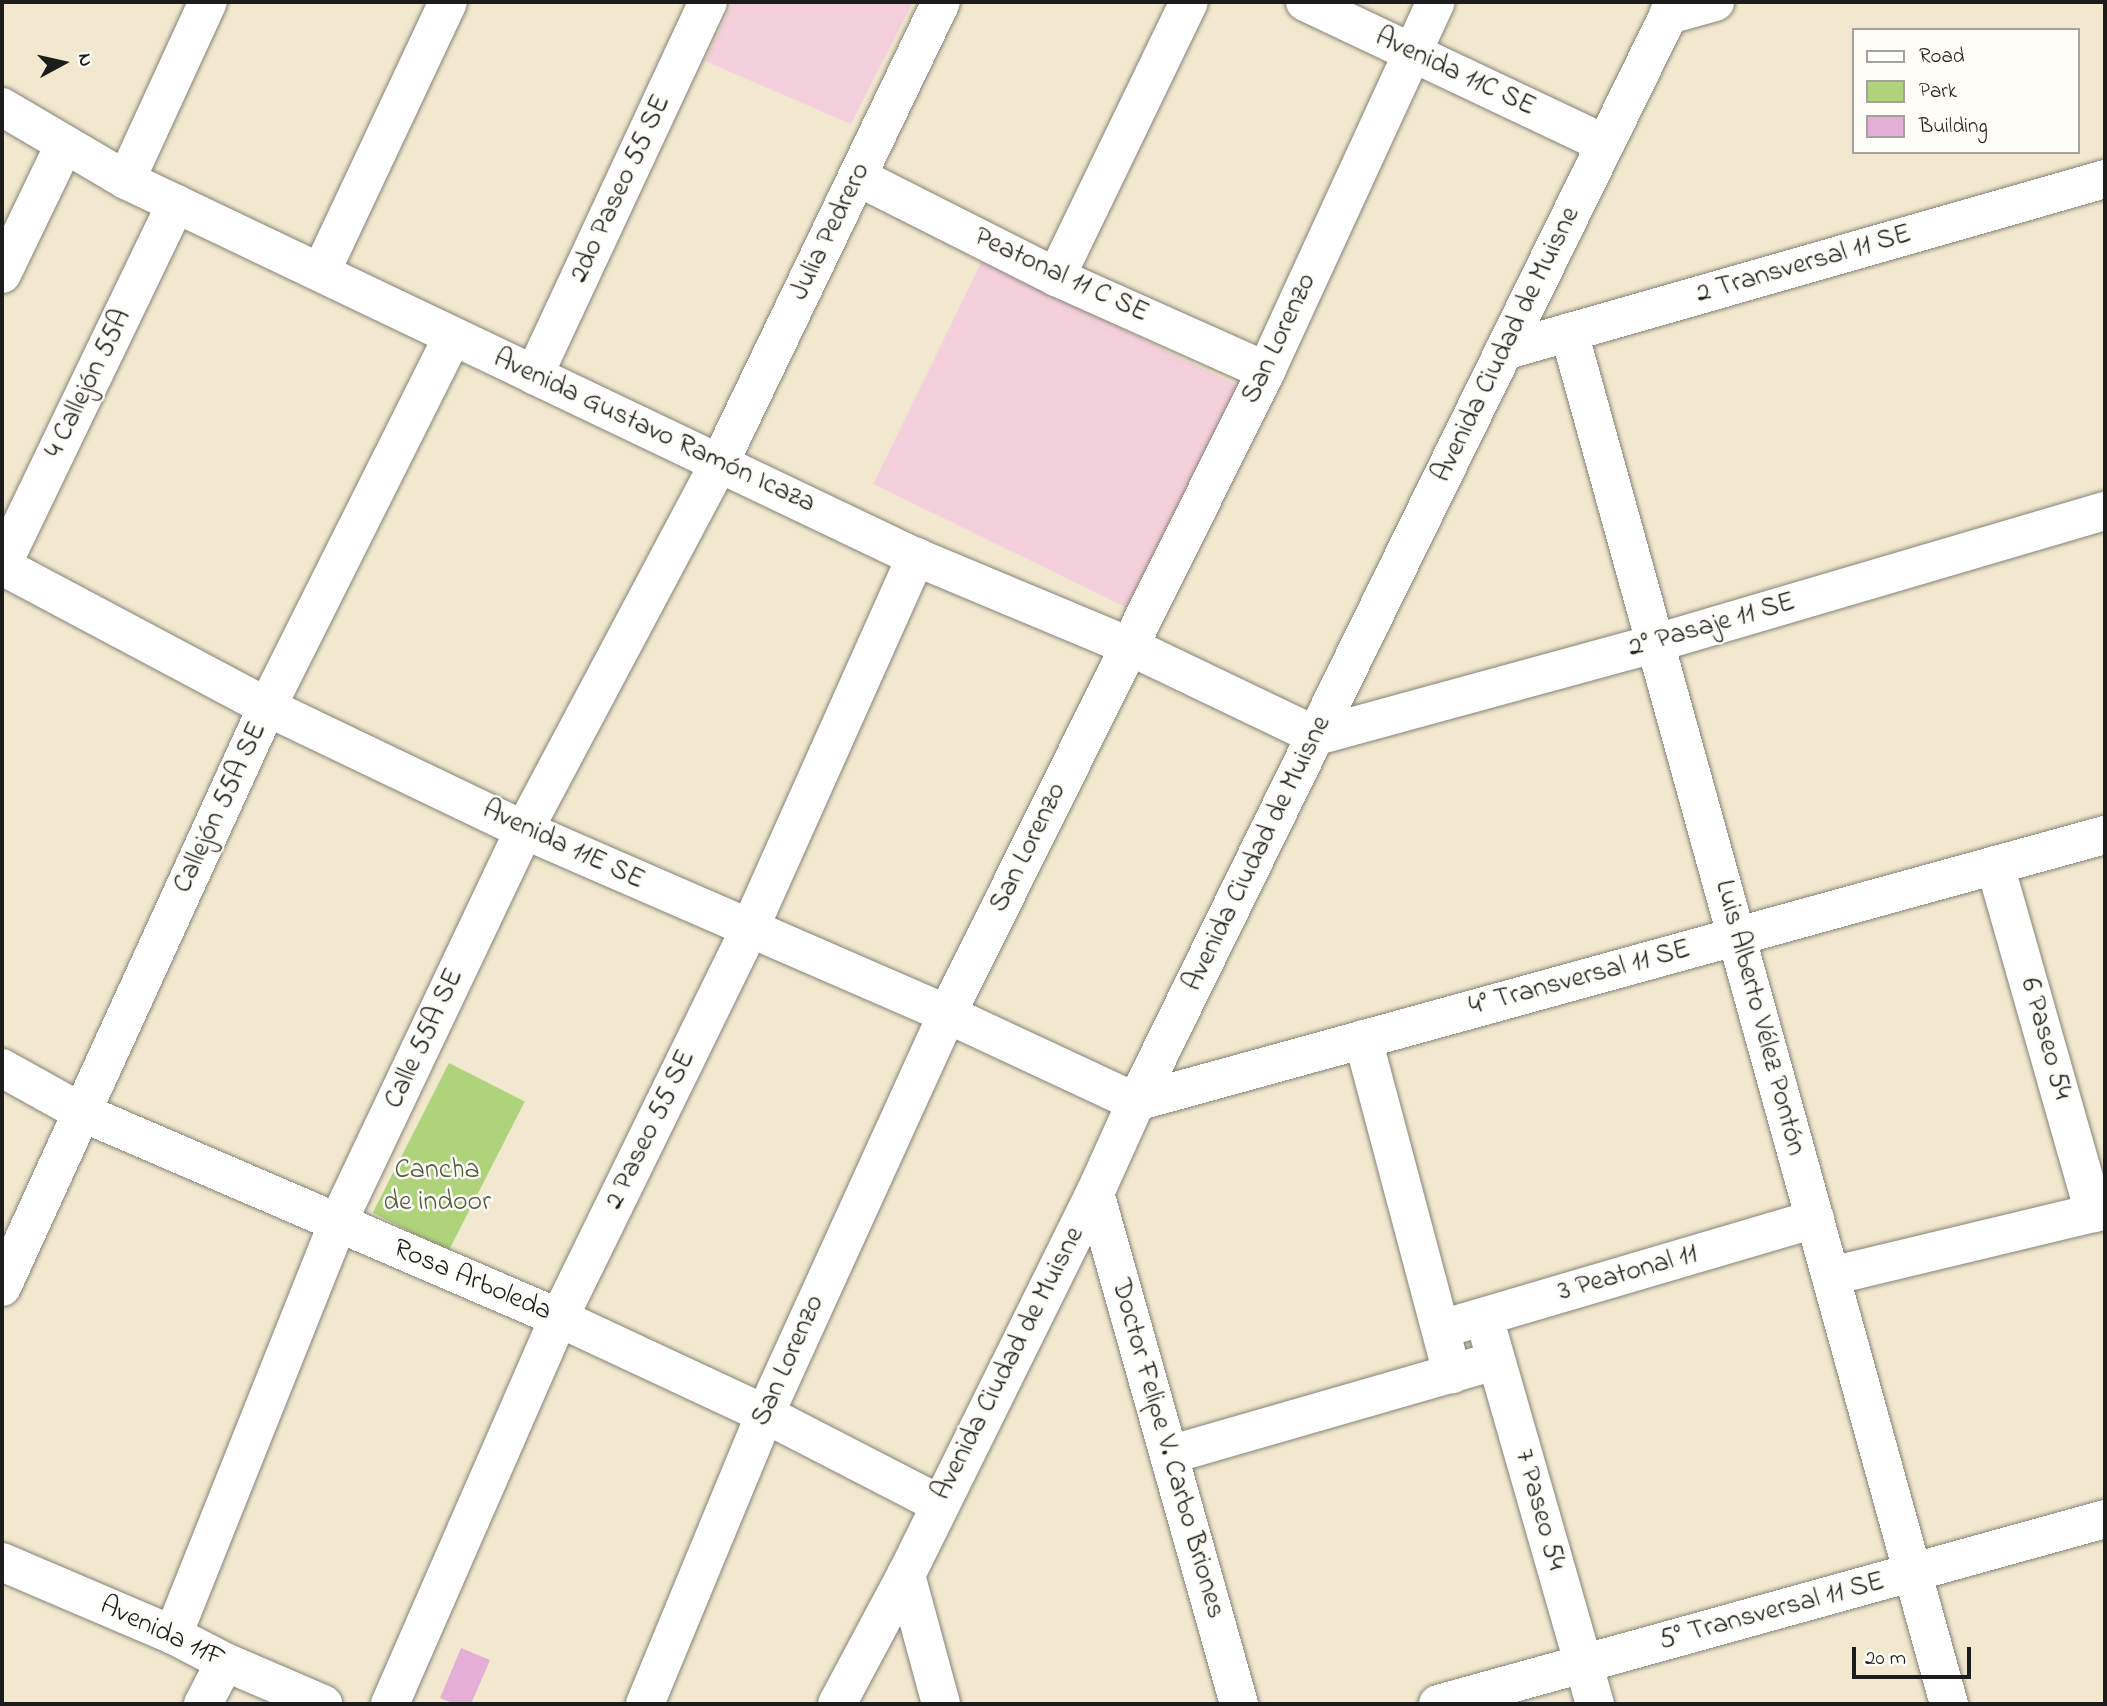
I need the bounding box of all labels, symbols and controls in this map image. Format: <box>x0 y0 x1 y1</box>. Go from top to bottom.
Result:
street label: Avenida 11C SE <box>1369 21 1541 125</box>
north arrow <box>28 28 98 98</box>
legend <box>1852 28 2079 154</box>
text: Road <box>1919 42 1965 72</box>
text: N <box>70 52 99 68</box>
text: Park <box>1919 77 1957 107</box>
street label: 2do Paseo 55 SE <box>563 90 679 288</box>
text: Building <box>1919 112 1988 142</box>
street label: Julia Pedrero <box>783 158 879 306</box>
street label: Avenida Ciudad de Muisne <box>1426 202 1588 488</box>
street label: 2 Transversal 11 SE <box>1692 218 1916 312</box>
street label: Peatonal 11 C SE <box>968 221 1154 331</box>
street label: San Lorenzo <box>1235 268 1325 410</box>
street label: 4 Callejón 55A <box>39 304 139 464</box>
street label: Avenida Gustavo Ramón Icaza <box>488 343 820 521</box>
street label: 2° Pasaje 11 SE <box>1625 586 1799 666</box>
street label: Avenida Ciudad de Muisne <box>1177 711 1339 997</box>
street label: Callejón 55A SE <box>167 717 275 899</box>
street label: San Lorenzo <box>983 778 1075 918</box>
street label: Avenida 11E SE <box>477 794 649 898</box>
street label: Luis Alberto Vélez Pontón <box>1706 877 1812 1159</box>
street label: 4° Transversal 11 SE <box>1466 933 1694 1025</box>
street label: Calle 55A SE <box>378 964 472 1114</box>
street label: 6 Paseo 54 <box>2012 974 2078 1104</box>
street label: 2 Paseo 55 SE <box>598 1045 704 1215</box>
park label: Cancha de indoor <box>383 1154 491 1220</box>
street label: Avenida Ciudad de Muisne <box>925 1222 1093 1506</box>
street label: Rosa Arboleda <box>388 1233 556 1329</box>
street label: 3 Peatonal 11 <box>1555 1238 1701 1310</box>
street label: Doctor Felipe V. Carbo Briones <box>1102 1275 1232 1623</box>
street label: San Lorenzo <box>745 1290 833 1432</box>
street label: 7 Paseo 54 <box>1506 1446 1572 1574</box>
street label: 5° Transversal 11 SE <box>1656 1566 1888 1658</box>
street label: Avenida 11F <box>94 1589 230 1677</box>
scale bar <box>1855 1632 1974 1676</box>
text: 20 m <box>1865 1644 1906 1674</box>

